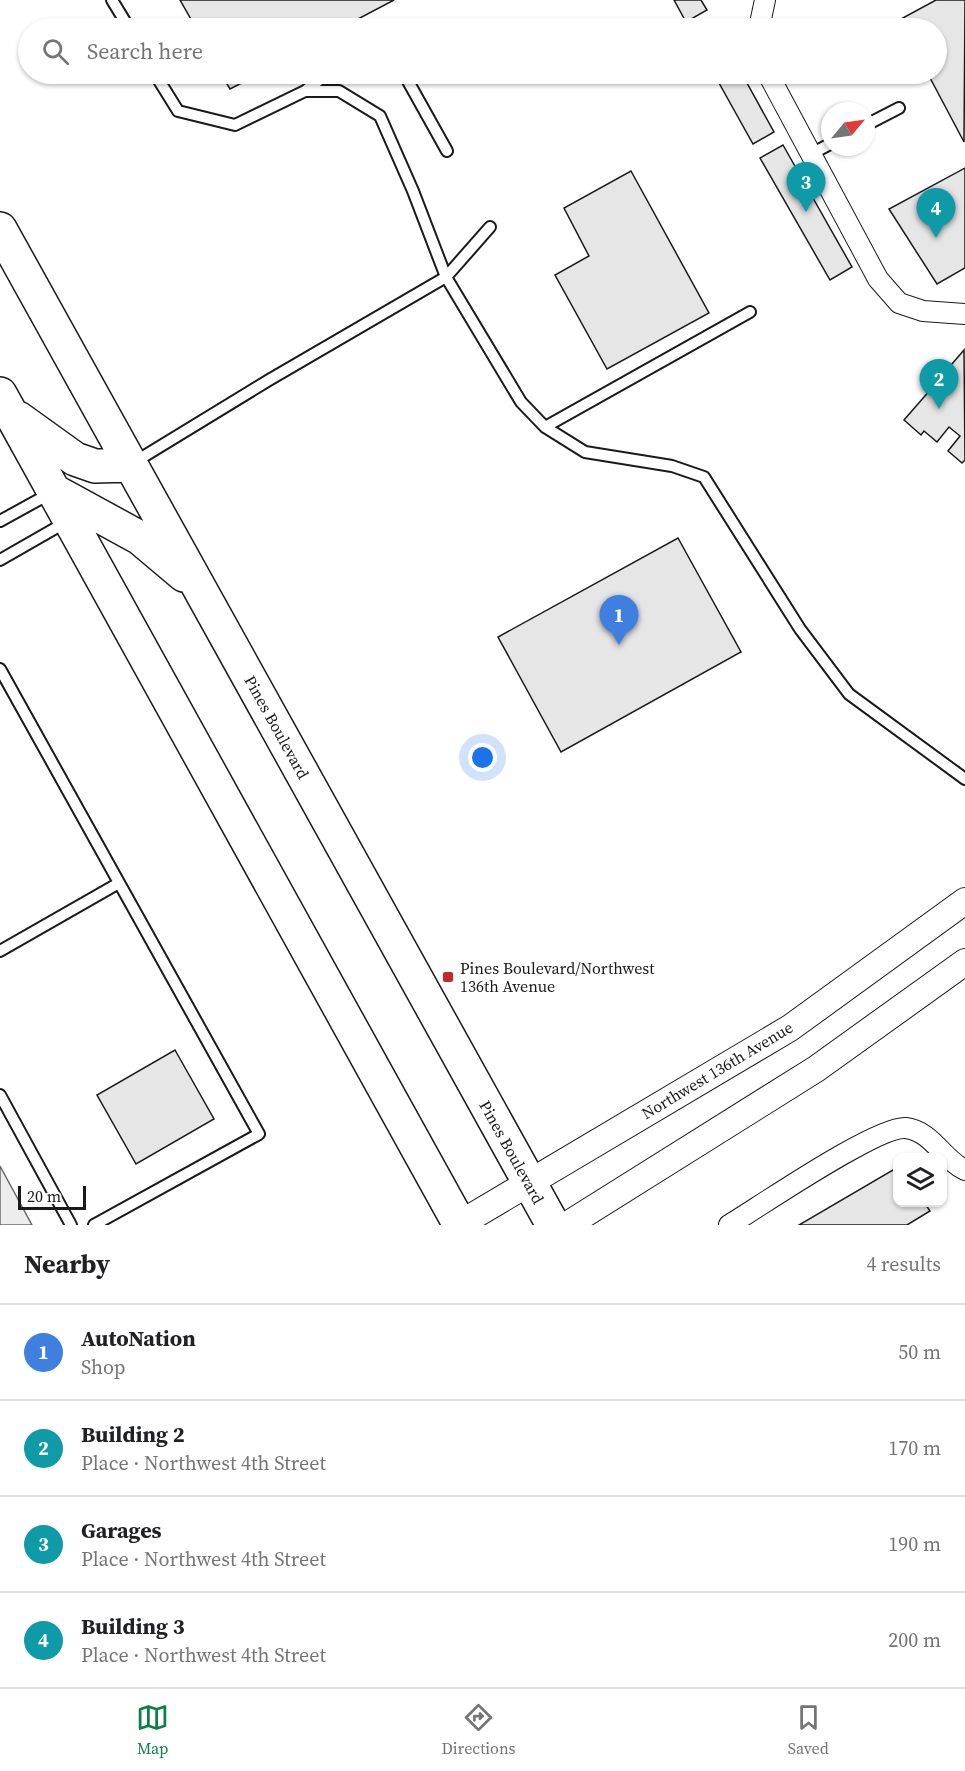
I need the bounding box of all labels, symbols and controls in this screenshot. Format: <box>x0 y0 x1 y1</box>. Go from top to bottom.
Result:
search box <box>18 18 947 84</box>
icon: search <box>39 35 72 68</box>
text: Search here <box>87 36 203 66</box>
north arrow <box>821 102 875 156</box>
pin: 3 <box>786 162 826 212</box>
pin: 4 <box>916 188 956 238</box>
pin: 2 <box>920 360 958 409</box>
pin: 1 <box>600 596 638 645</box>
street label: Pines Boulevard <box>239 671 315 783</box>
your location <box>468 743 497 772</box>
place label: Pines Boulevard/Northwest 136th Avenue <box>460 957 655 997</box>
marker: Pines Boulevard/Northwest 136th Avenue <box>441 970 455 984</box>
street label: Northwest 136th Avenue <box>637 1016 797 1124</box>
street label: Pines Boulevard <box>474 1096 550 1208</box>
map controls <box>893 1153 947 1207</box>
button: layers <box>893 1153 947 1207</box>
scale bar <box>18 1183 86 1210</box>
text: 20 m <box>27 1185 61 1207</box>
text: Nearby <box>24 1246 110 1282</box>
text: 4 results <box>866 1250 941 1278</box>
text: AutoNation <box>81 1323 196 1353</box>
text: 1 <box>38 1338 49 1366</box>
text: 50 m <box>898 1338 941 1366</box>
text: Shop <box>81 1353 126 1381</box>
text: Building 2 <box>81 1419 185 1449</box>
text: 2 <box>38 1434 49 1462</box>
text: 170 m <box>888 1434 941 1462</box>
text: Place · Northwest 4th Street <box>81 1449 326 1477</box>
text: Garages <box>81 1515 162 1545</box>
text: 3 <box>38 1530 49 1558</box>
text: 190 m <box>888 1530 941 1558</box>
text: Place · Northwest 4th Street <box>81 1545 326 1573</box>
text: Building 3 <box>81 1611 185 1641</box>
text: 4 <box>38 1626 49 1654</box>
text: 200 m <box>888 1626 941 1654</box>
text: Place · Northwest 4th Street <box>81 1641 326 1669</box>
tab: Map <box>136 1701 169 1759</box>
tab: Directions <box>441 1701 516 1759</box>
tab: Saved <box>788 1701 829 1759</box>

